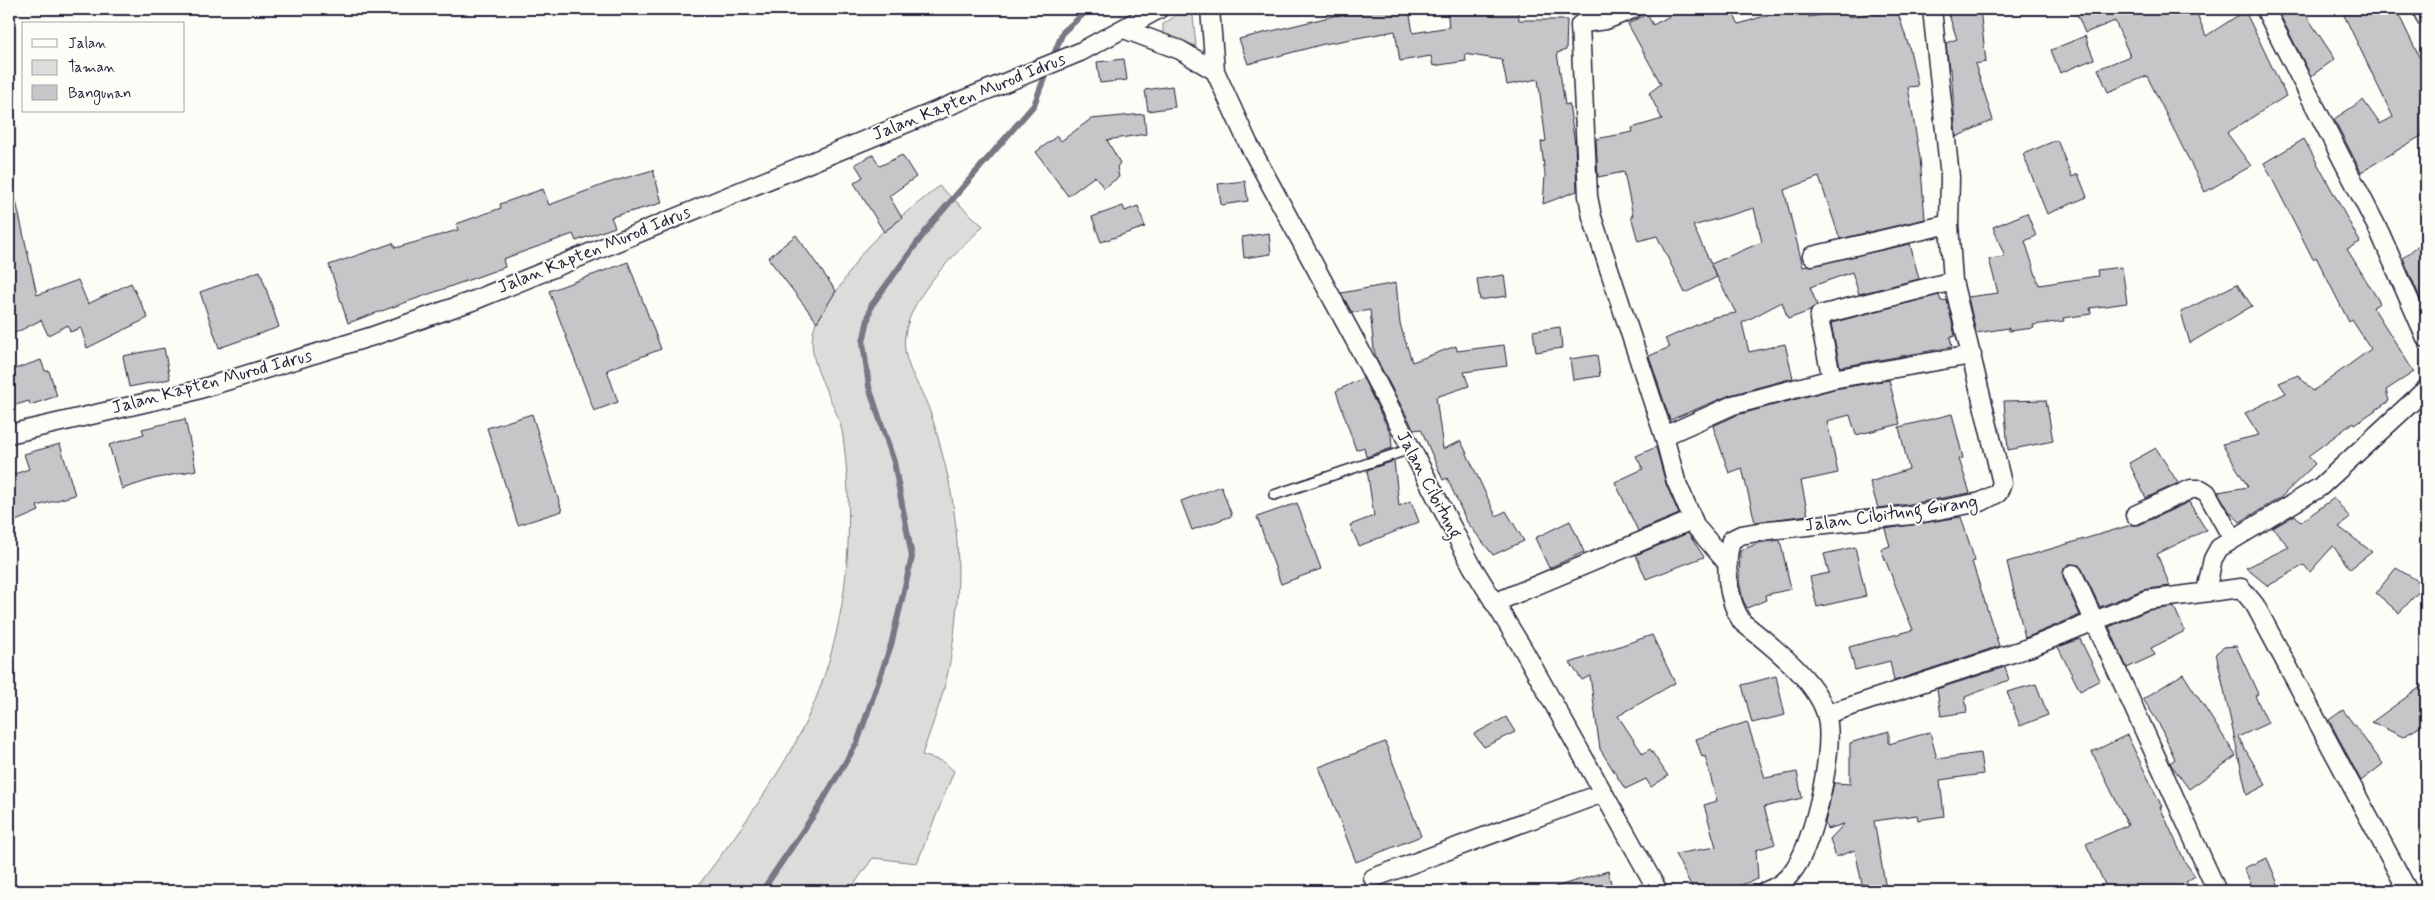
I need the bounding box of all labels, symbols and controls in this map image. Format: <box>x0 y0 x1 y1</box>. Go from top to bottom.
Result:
legend <box>22 22 185 112</box>
text: Jalan <box>68 34 107 54</box>
street label: Jalan Kapten Murod Idrus <box>869 47 1069 147</box>
text: Taman <box>68 58 116 78</box>
text: Bangunan <box>68 84 131 105</box>
street label: Jalan Kapten Murod Idrus <box>494 200 694 300</box>
street label: Jalan Kapten Murod Idrus <box>109 344 315 420</box>
street label: Jalan Cibitung <box>1389 427 1467 544</box>
street label: Jalan Cibitung Girang <box>1803 490 1979 540</box>

